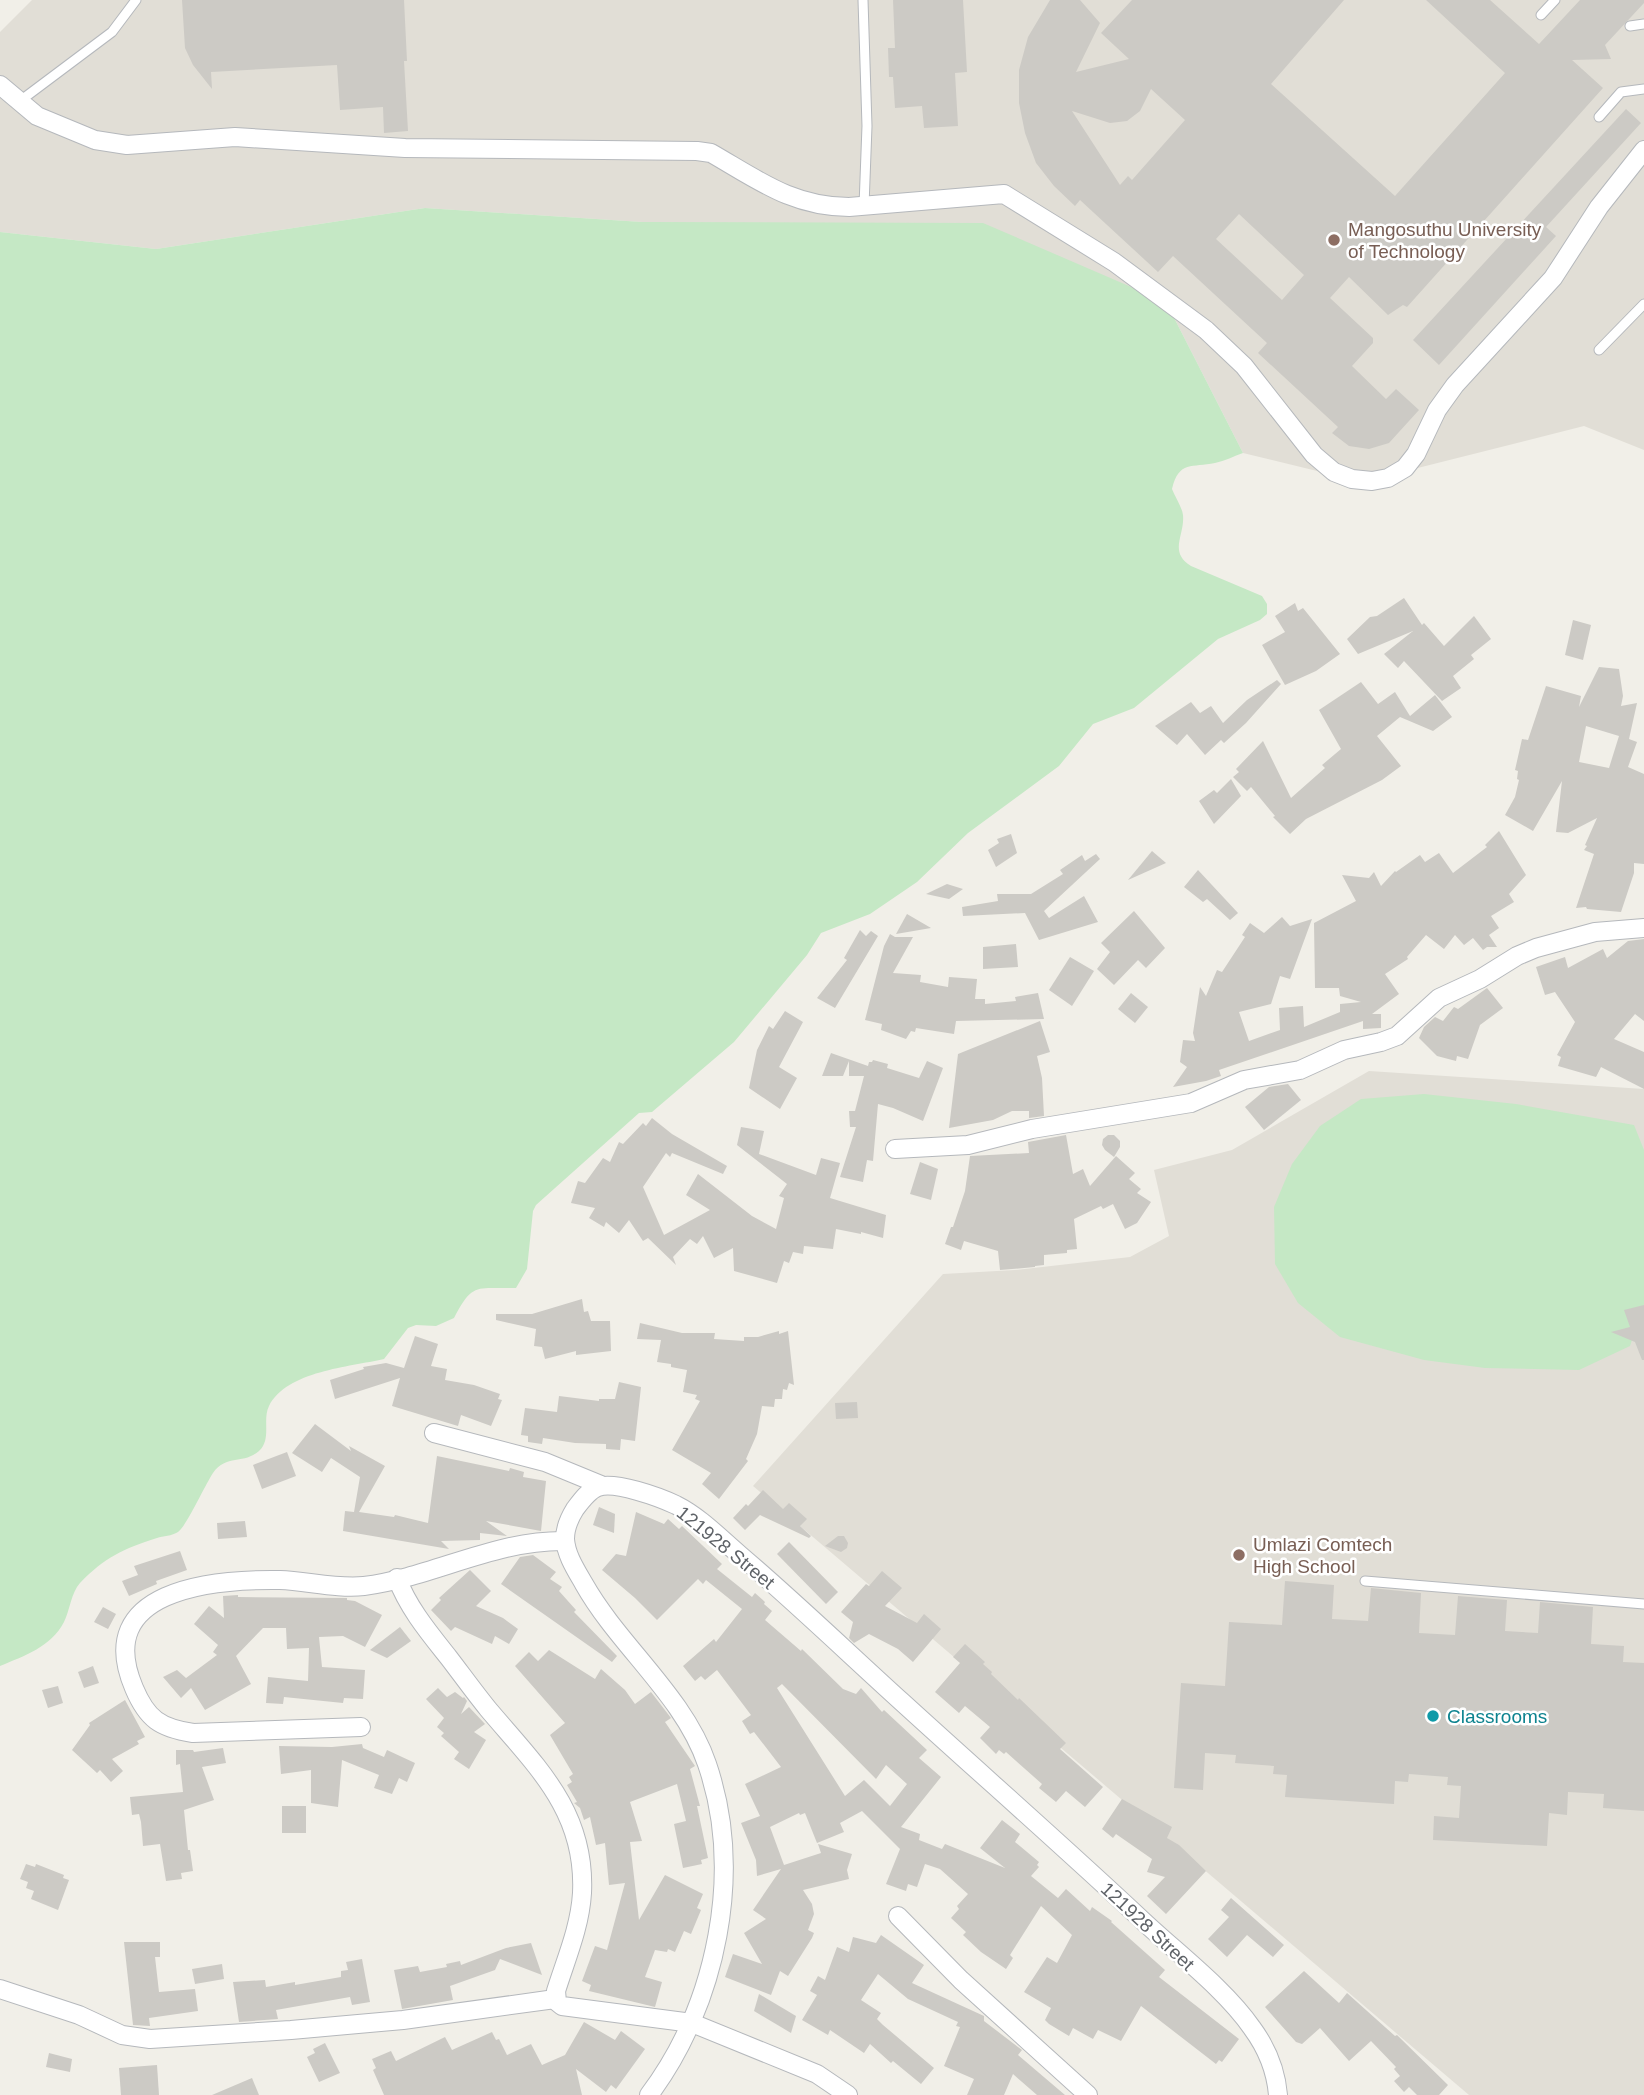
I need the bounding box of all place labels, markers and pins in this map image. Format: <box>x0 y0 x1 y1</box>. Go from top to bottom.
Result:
place label: Mangosuthu University of Technology <box>1348 219 1542 262</box>
marker: Mangosuthu University of Technology <box>1326 232 1342 248</box>
place label: Umlazi Comtech High School <box>1253 1534 1392 1577</box>
marker: Umlazi Comtech High School <box>1231 1547 1247 1563</box>
place label: Classrooms <box>1447 1706 1547 1727</box>
marker: Classrooms <box>1425 1708 1441 1724</box>

